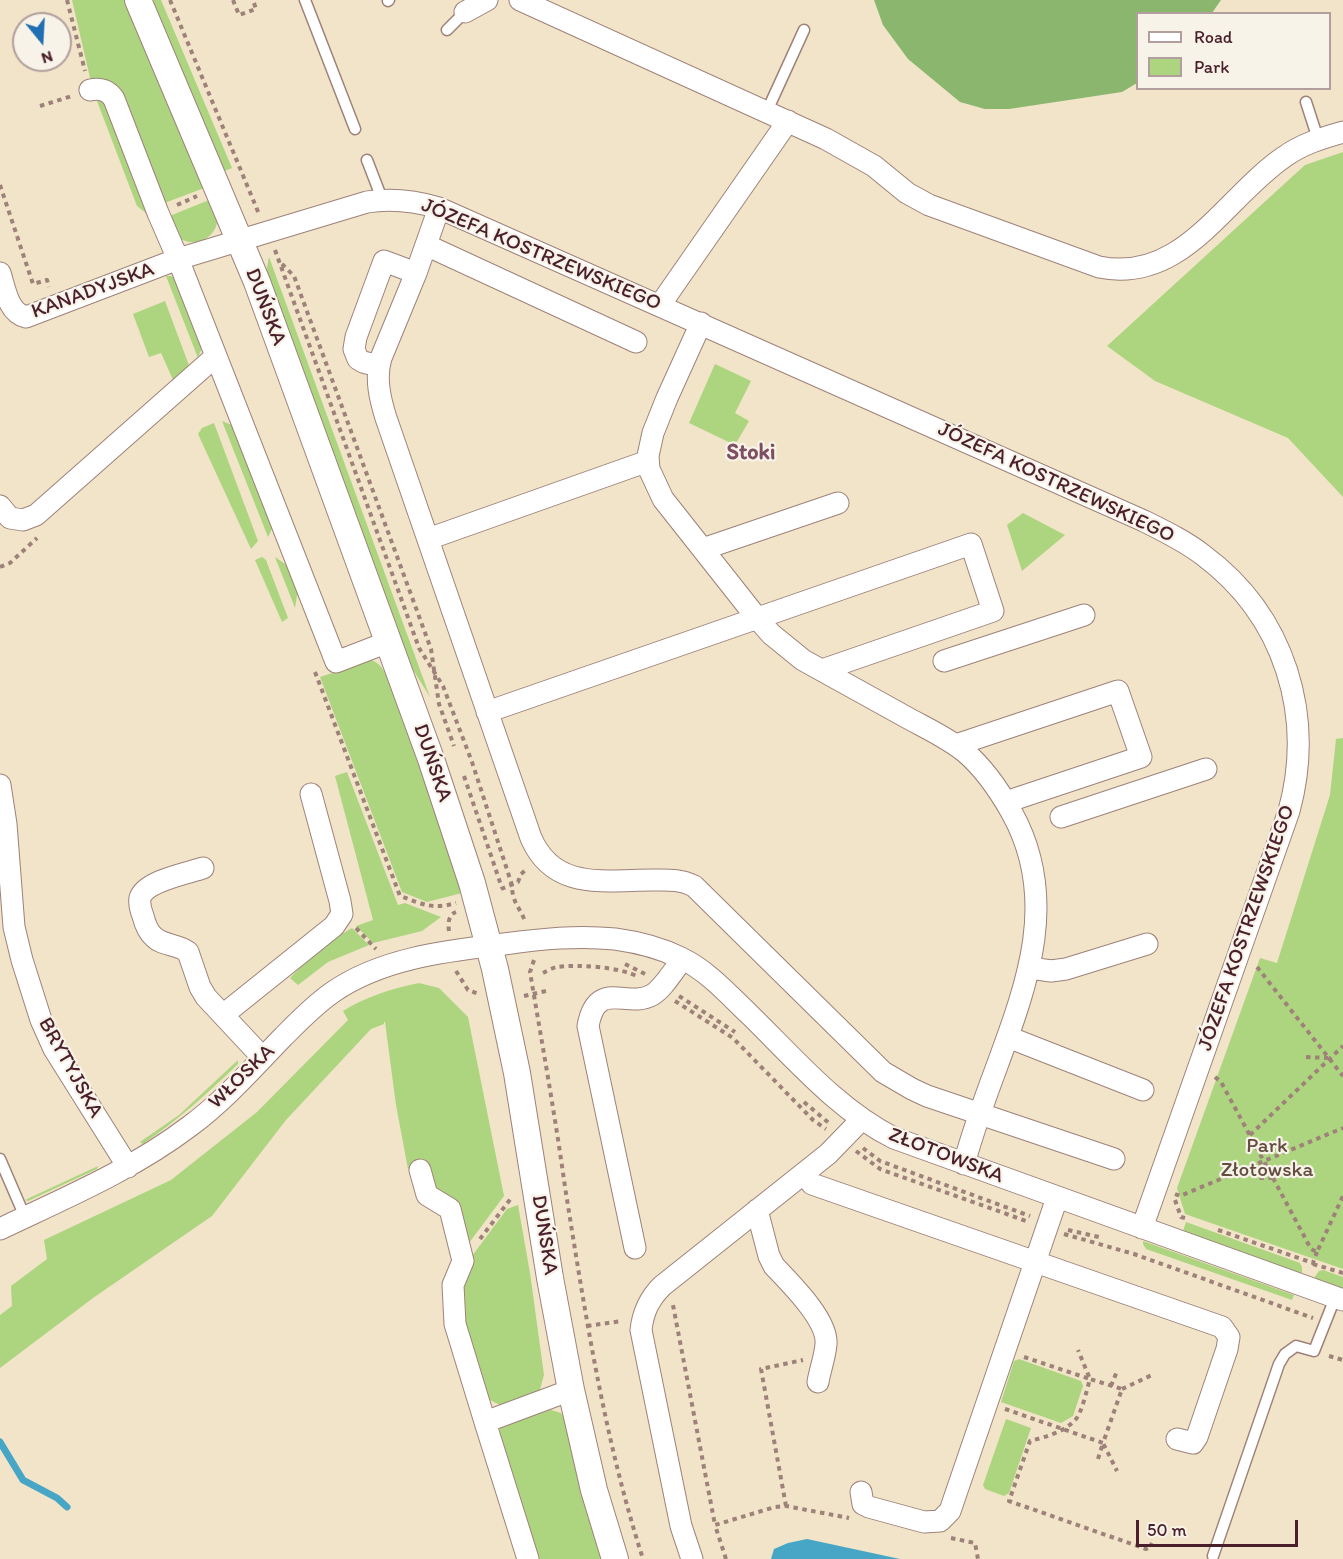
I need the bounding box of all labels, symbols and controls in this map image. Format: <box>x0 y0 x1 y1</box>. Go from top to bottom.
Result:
north arrow <box>12 12 72 72</box>
legend <box>1136 12 1331 90</box>
text: Road <box>1194 26 1233 48</box>
text: N <box>39 47 55 68</box>
text: Park <box>1194 56 1229 78</box>
street label: JÓZEFA KOSTRZEWSKIEGO <box>417 193 665 317</box>
street label: KANADYJSKA <box>28 257 158 325</box>
street label: DUŃSKA <box>239 265 291 349</box>
street label: JÓZEFA KOSTRZEWSKIEGO <box>934 417 1178 549</box>
district label: Stoki <box>727 440 775 466</box>
street label: DUŃSKA <box>407 721 457 805</box>
street label: JÓZEFA KOSTRZEWSKIEGO <box>1193 802 1301 1054</box>
street label: BRYTYJSKA <box>32 1013 108 1123</box>
street label: WŁOSKA <box>204 1039 280 1115</box>
street label: ZŁOTOWSKA <box>885 1123 1007 1189</box>
park label: Park Złotowska <box>1221 1134 1313 1184</box>
street label: DUŃSKA <box>525 1193 563 1277</box>
scale bar <box>1139 1508 1301 1546</box>
text: 50 m <box>1147 1519 1187 1541</box>

